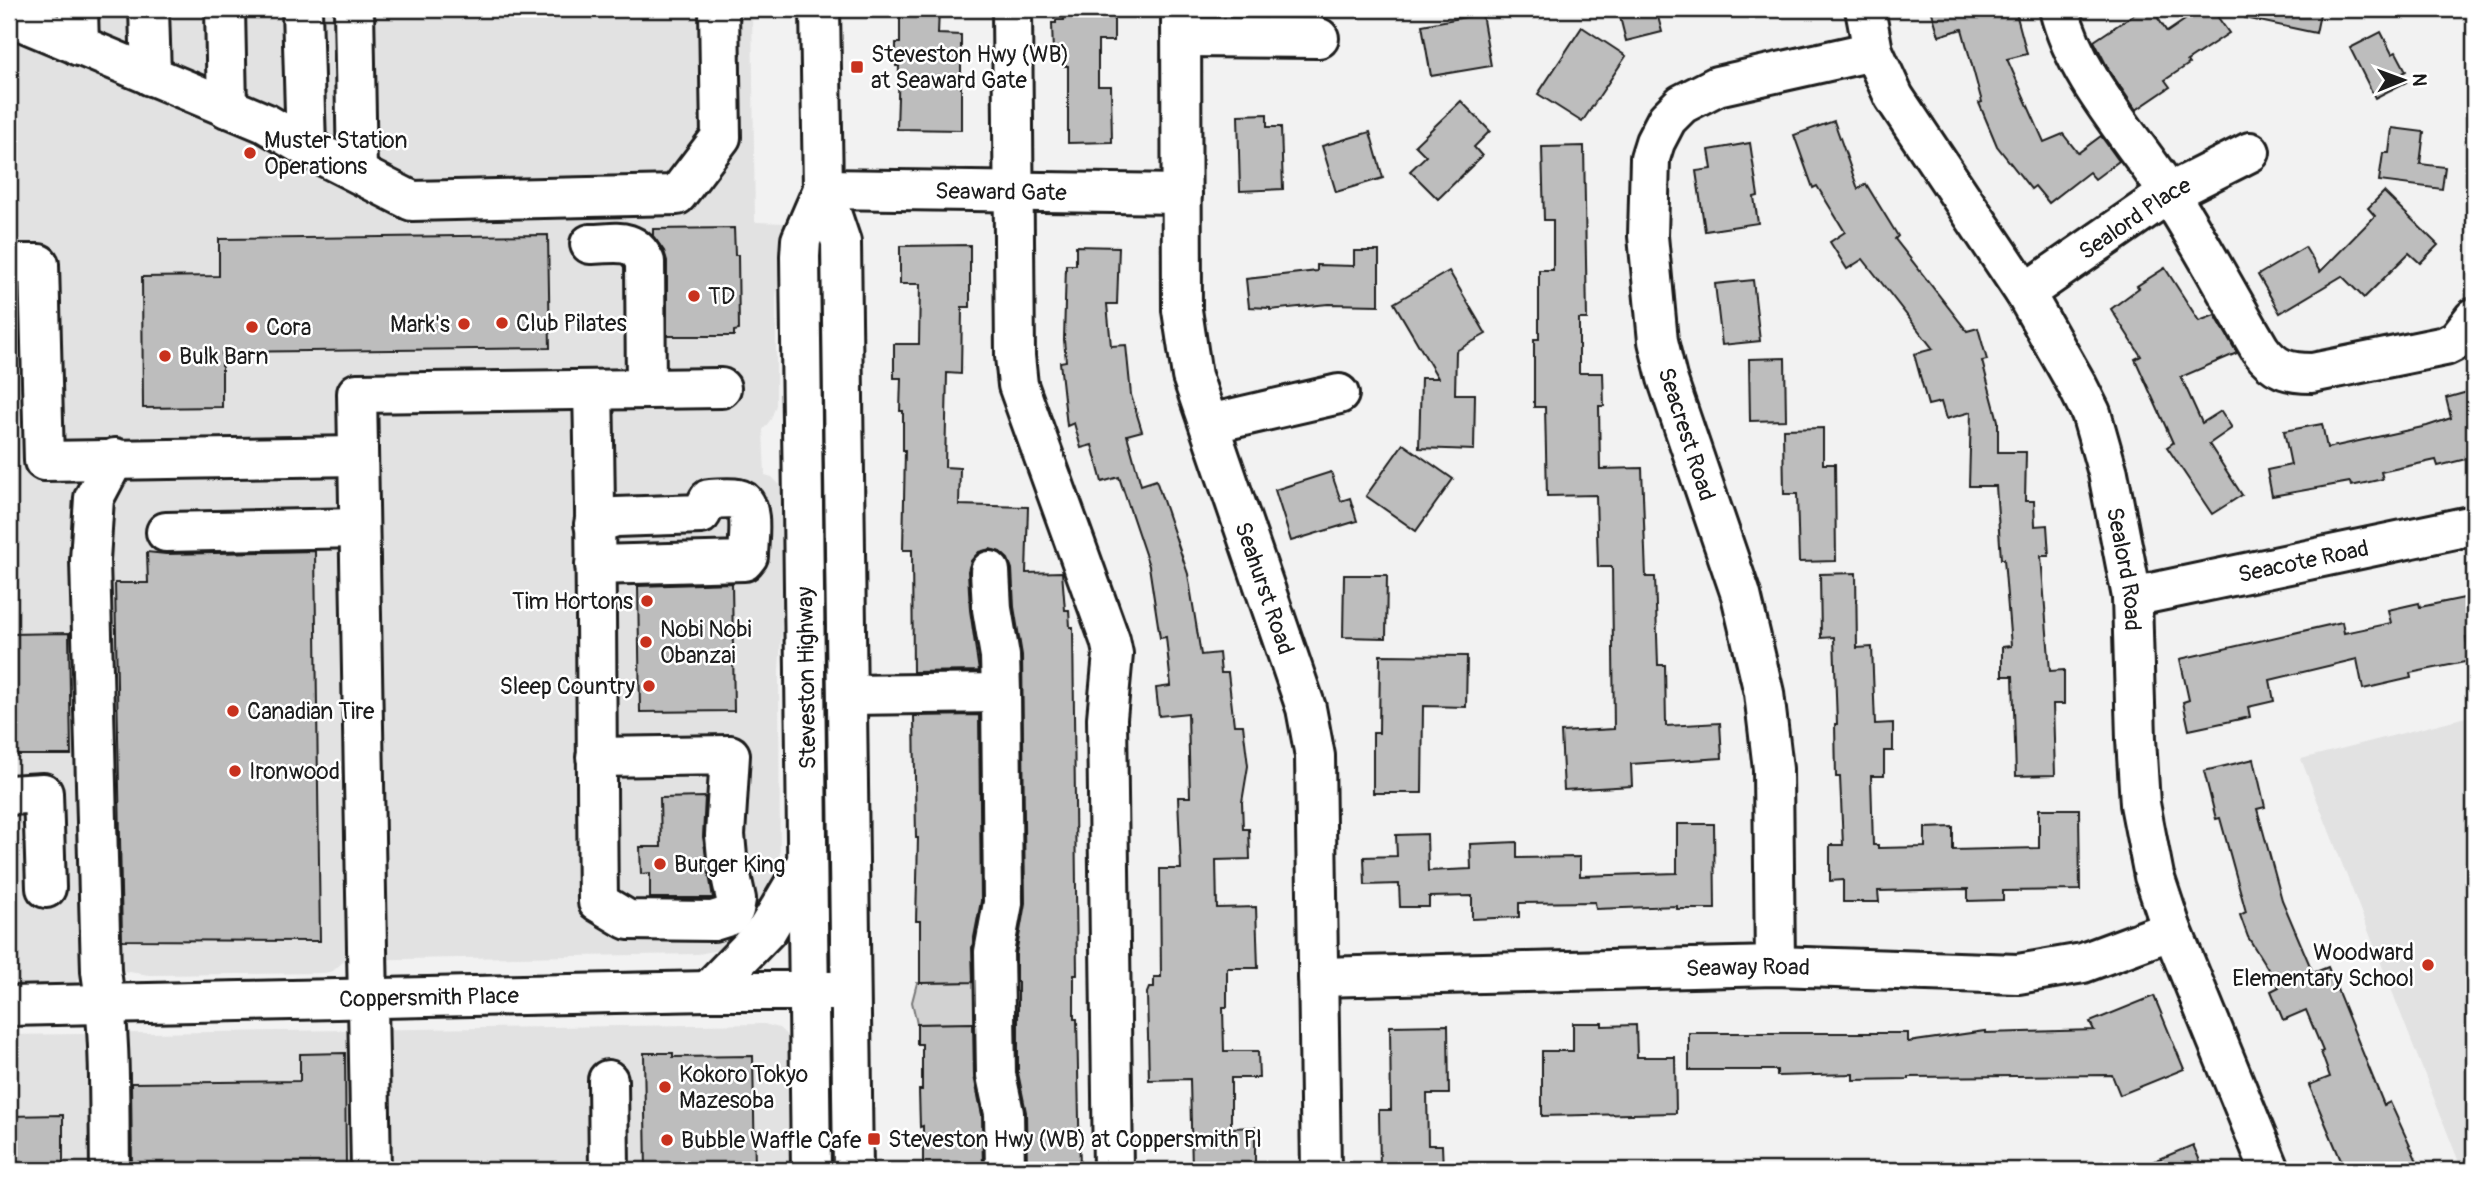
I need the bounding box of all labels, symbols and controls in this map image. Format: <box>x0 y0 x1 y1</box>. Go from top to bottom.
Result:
place label: Steveston Hwy (WB) at Seaward Gate <box>871 40 1069 95</box>
north arrow <box>2368 46 2438 116</box>
marker: Steveston Hwy (WB) at Seaward Gate <box>849 59 865 75</box>
text: N <box>2407 73 2431 86</box>
place label: Muster Station Operations <box>264 126 407 181</box>
marker: Muster Station Operations <box>242 145 258 161</box>
street label: Sealord Place <box>2073 170 2196 266</box>
street label: Seaward Gate <box>935 177 1068 207</box>
place label: TD <box>708 282 735 311</box>
marker: TD <box>686 288 702 304</box>
place label: Club Pilates <box>516 309 627 338</box>
place label: Mark's <box>390 310 450 339</box>
place label: Cora <box>266 313 311 342</box>
marker: Club Pilates <box>494 315 510 331</box>
marker: Mark's <box>456 316 472 332</box>
marker: Cora <box>244 319 260 335</box>
place label: Bulk Barn <box>179 342 269 371</box>
marker: Bulk Barn <box>157 348 173 364</box>
street label: Seacrest Road <box>1651 364 1722 504</box>
street label: Sealord Road <box>2100 505 2147 631</box>
street label: Seahurst Road <box>1228 518 1301 658</box>
street label: Seacote Road <box>2235 534 2371 589</box>
street label: Steveston Highway <box>790 586 823 770</box>
place label: Tim Hortons <box>512 587 633 616</box>
marker: Tim Hortons <box>639 593 655 609</box>
place label: Nobi Nobi Obanzai <box>660 615 752 670</box>
marker: Nobi Nobi Obanzai <box>638 634 654 650</box>
place label: Sleep Country <box>499 672 635 701</box>
marker: Sleep Country <box>641 678 657 694</box>
place label: Canadian Tire <box>247 697 375 726</box>
marker: Canadian Tire <box>225 703 241 719</box>
place label: Ironwood <box>249 757 340 786</box>
marker: Ironwood <box>227 763 243 779</box>
place label: Burger King <box>674 850 785 879</box>
marker: Burger King <box>652 856 668 872</box>
place label: Woodward Elementary School <box>2232 938 2414 993</box>
street label: Seaway Road <box>1685 952 1810 983</box>
marker: Woodward Elementary School <box>2420 957 2436 973</box>
street label: Coppersmith Place <box>339 981 520 1014</box>
place label: Kokoro Tokyo Mazesoba <box>679 1060 808 1115</box>
marker: Kokoro Tokyo Mazesoba <box>657 1079 673 1095</box>
place label: Steveston Hwy (WB) at Coppersmith Pl <box>888 1125 1262 1154</box>
place label: Bubble Waffle Cafe <box>681 1126 862 1155</box>
marker: Steveston Hwy (WB) at Coppersmith Pl <box>866 1131 882 1147</box>
marker: Bubble Waffle Cafe <box>659 1132 675 1148</box>

